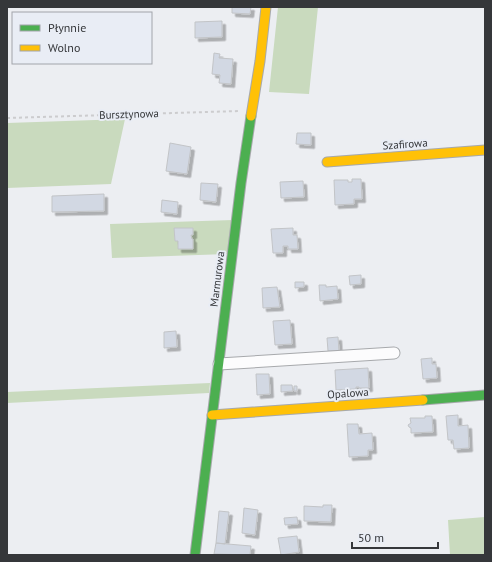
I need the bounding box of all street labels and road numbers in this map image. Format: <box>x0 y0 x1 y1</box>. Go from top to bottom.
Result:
street label: Bursztynowa <box>99 106 159 122</box>
street label: Szafirowa <box>382 135 428 153</box>
street label: Marmurowa <box>207 250 227 308</box>
street label: Opalowa <box>327 385 369 401</box>

